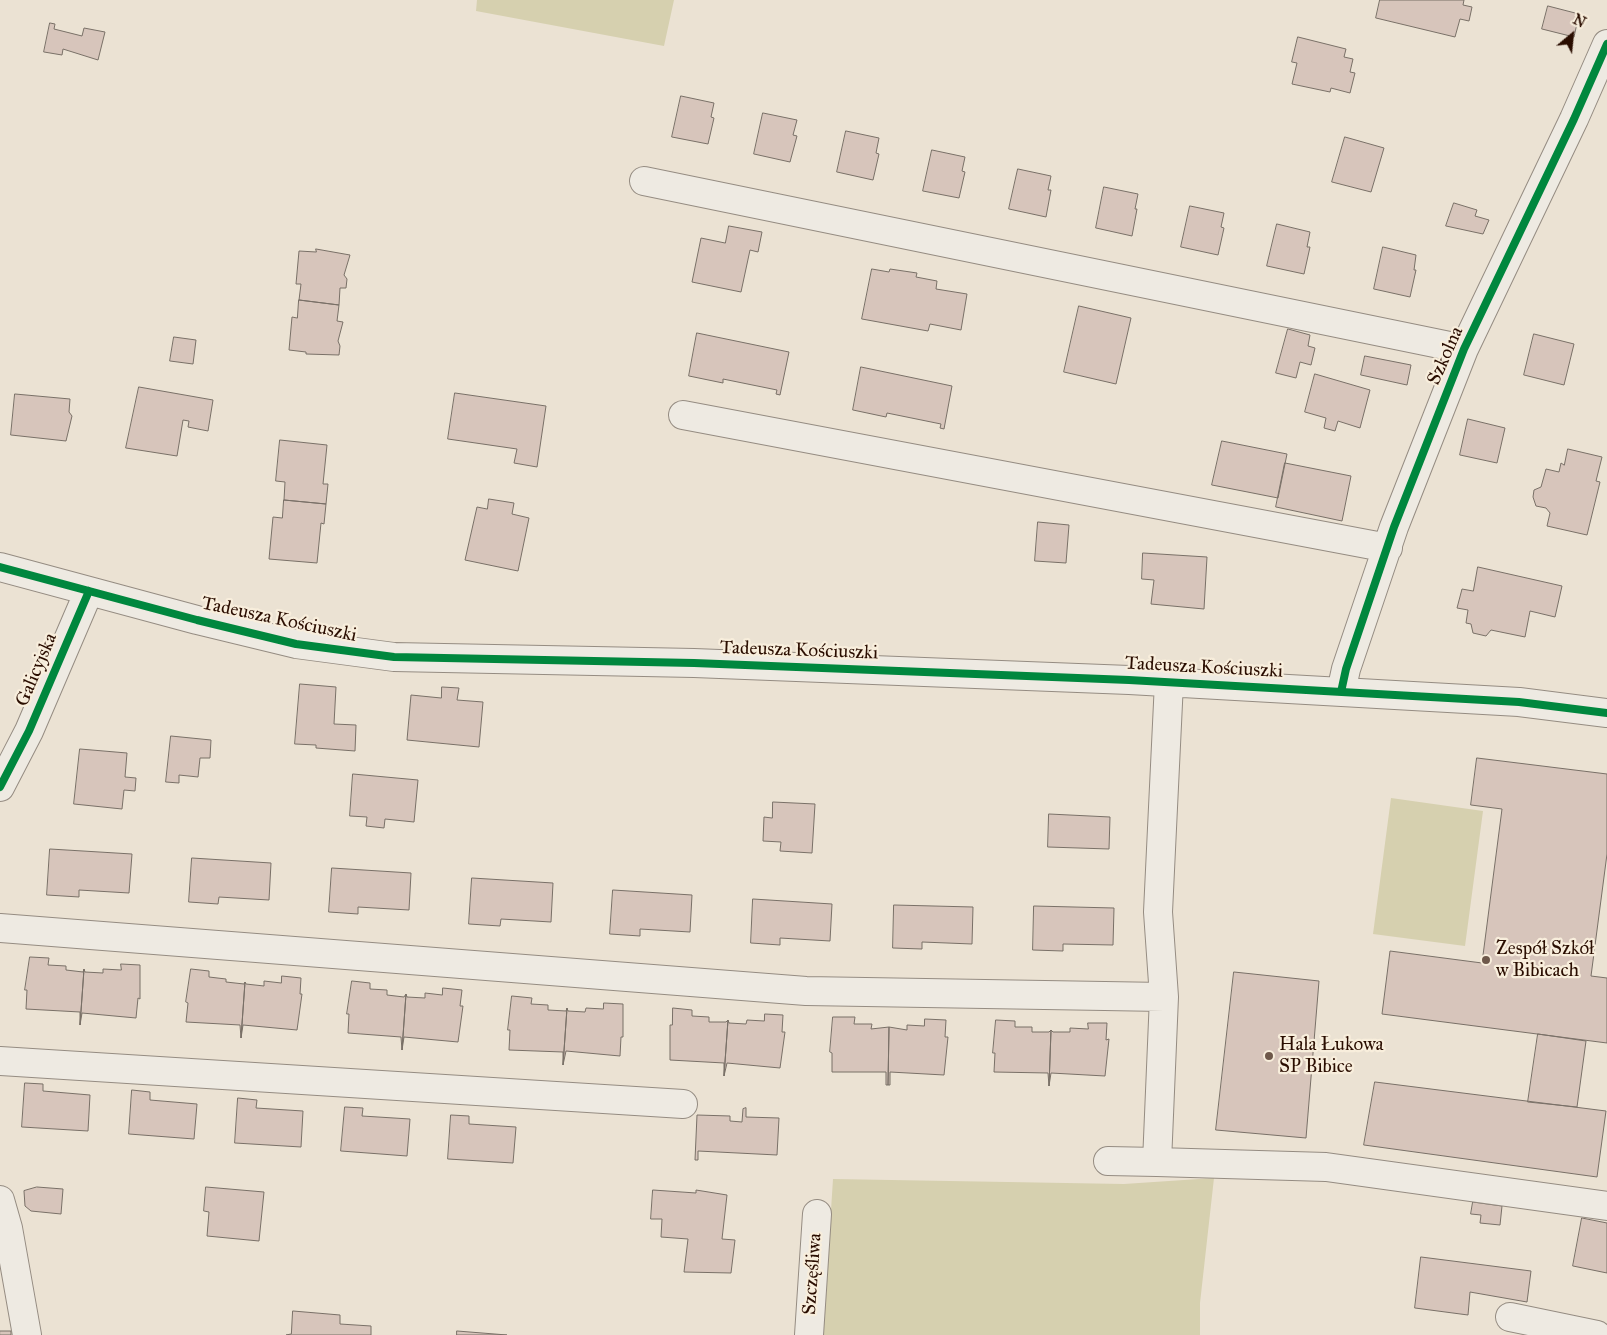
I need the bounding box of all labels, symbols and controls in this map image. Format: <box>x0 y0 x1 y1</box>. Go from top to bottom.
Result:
north arrow <box>1547 10 1597 60</box>
text: N <box>1570 11 1589 32</box>
street label: Szkolna <box>1423 323 1469 389</box>
street label: Tadeusza Kościuszki <box>199 592 359 648</box>
street label: Galicyjska <box>11 630 63 710</box>
street label: Tadeusza Kościuszki <box>720 637 878 665</box>
street label: Tadeusza Kościuszki <box>1124 652 1284 684</box>
place label: Zespół Szkół w Bibicach <box>1496 938 1594 982</box>
marker: Zespół Szkół w Bibicach <box>1480 954 1492 966</box>
place label: Hala Łukowa SP Bibice <box>1279 1034 1384 1078</box>
marker: Hala Łukowa SP Bibice <box>1263 1050 1275 1062</box>
street label: Szczęśliwa <box>799 1232 827 1316</box>

